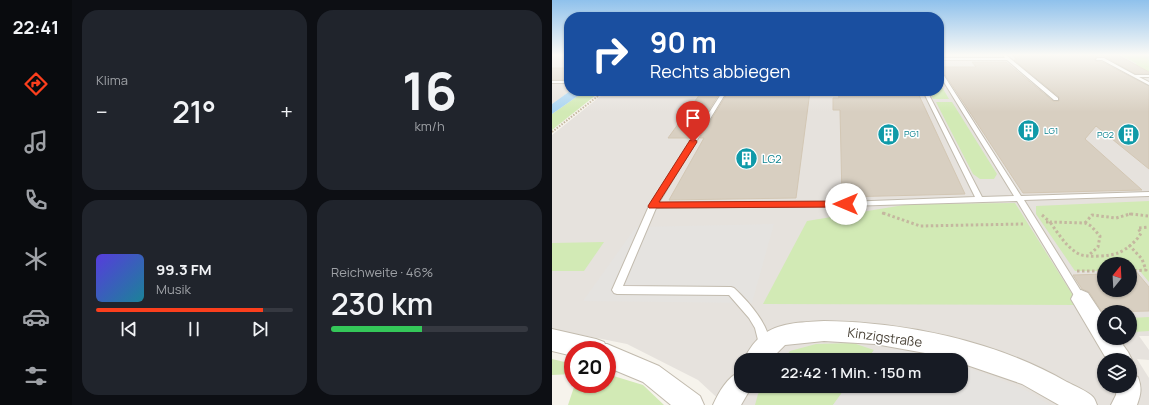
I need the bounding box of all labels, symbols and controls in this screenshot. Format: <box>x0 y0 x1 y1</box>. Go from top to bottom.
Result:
text: 22:41 <box>13 15 59 39</box>
text: 90 m <box>650 23 717 61</box>
icon: right <box>584 28 636 80</box>
text: 16 <box>402 55 457 126</box>
text: Rechts abbiegen <box>650 59 790 83</box>
icon: directions <box>22 70 50 98</box>
text: Klima <box>96 71 128 89</box>
text: 21° <box>172 91 216 132</box>
text: − <box>96 97 108 127</box>
text: + <box>280 97 293 127</box>
pin <box>676 101 710 142</box>
icon: arrive <box>682 107 704 129</box>
text: km/h <box>414 117 445 135</box>
building icon: LG1 <box>1016 118 1042 144</box>
building icon: PG1 <box>876 121 902 147</box>
building icon: PG2 <box>1116 122 1142 148</box>
place label: LG1 <box>1044 124 1058 137</box>
place label: PG1 <box>904 127 919 140</box>
icon: music <box>22 128 50 156</box>
place label: PG2 <box>1097 128 1114 141</box>
building icon: LG2 <box>733 146 759 172</box>
place label: LG2 <box>762 151 781 166</box>
position arrow <box>825 183 867 225</box>
icon: phone <box>22 186 50 214</box>
icon: climate <box>22 245 50 273</box>
north arrow <box>1097 257 1137 297</box>
map controls <box>1097 257 1137 393</box>
text: 99.3 FM <box>156 259 212 280</box>
text: Reichweite · 46% <box>331 263 433 281</box>
text: Musik <box>156 280 191 298</box>
text: 230 km <box>331 283 433 324</box>
icon: car <box>22 303 50 331</box>
button: search <box>1097 305 1137 345</box>
icon: previous <box>118 318 140 340</box>
icon: pause <box>183 318 205 340</box>
icon: next <box>249 318 271 340</box>
street label: Kinzigstraße <box>847 323 924 351</box>
speed limit sign: 20 <box>564 341 616 393</box>
button: layers <box>1097 353 1137 393</box>
icon: filters <box>22 362 50 390</box>
text: 22:42 · 1 Min. · 150 m <box>781 362 921 383</box>

